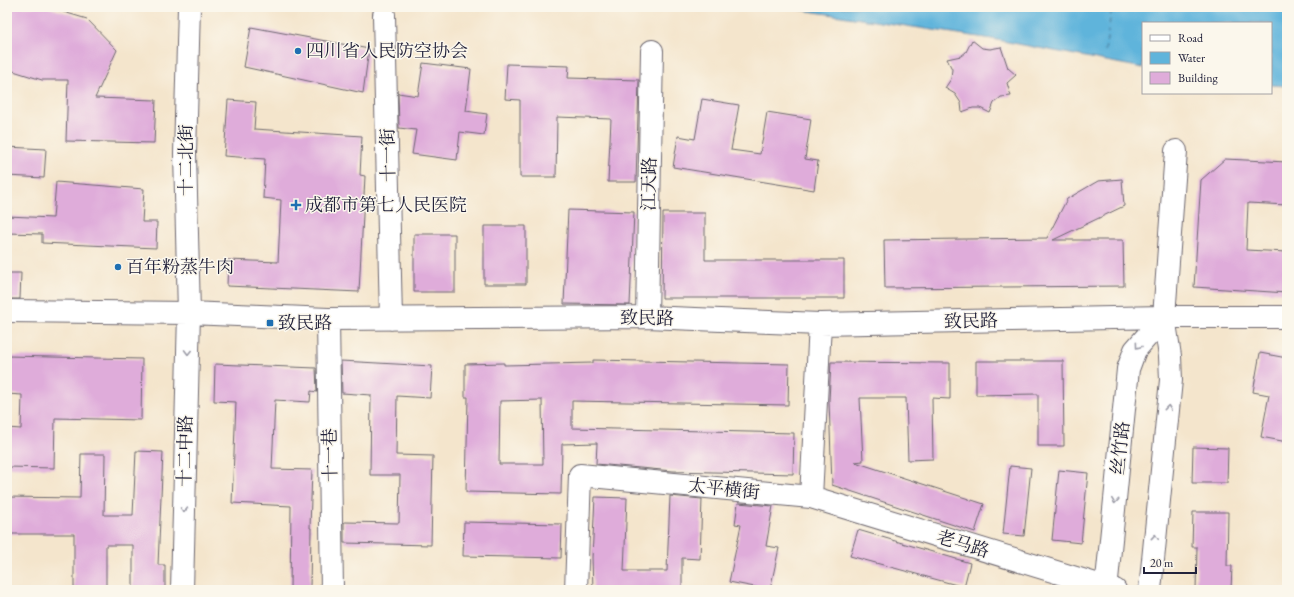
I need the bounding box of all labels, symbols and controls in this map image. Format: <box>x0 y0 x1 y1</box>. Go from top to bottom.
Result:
legend <box>1142 22 1272 94</box>
text: Road <box>1178 30 1204 46</box>
place label: 四川省人民防空协会 <box>306 39 468 62</box>
marker: 四川省人民防空协会 <box>293 46 303 56</box>
text: Water <box>1178 50 1205 66</box>
text: Building <box>1178 70 1219 86</box>
street label: 十二北街 <box>174 124 197 196</box>
street label: 十一街 <box>376 128 399 182</box>
street label: 江天路 <box>637 157 660 211</box>
place label: 成都市第七人民医院 <box>305 193 467 216</box>
marker: 成都市第七人民医院 <box>290 199 302 211</box>
place label: 百年粉蒸牛肉 <box>126 255 234 278</box>
marker: 百年粉蒸牛肉 <box>113 262 123 272</box>
street label: 致民路 <box>620 306 674 329</box>
street label: 致民路 <box>944 309 998 332</box>
place label: 致民路 <box>278 311 332 334</box>
marker: 致民路 <box>265 318 275 328</box>
one-way arrow <box>1136 342 1143 349</box>
one-way arrow <box>183 349 192 355</box>
one-way arrow <box>1163 405 1172 411</box>
street label: 十二中路 <box>172 415 197 487</box>
street label: 丝竹路 <box>1105 420 1134 476</box>
street label: 十一巷 <box>318 428 341 482</box>
street label: 太平横街 <box>687 473 761 504</box>
one-way arrow <box>1111 498 1120 504</box>
one-way arrow <box>180 507 188 513</box>
street label: 老马路 <box>934 525 992 562</box>
one-way arrow <box>1150 534 1159 540</box>
scale bar <box>1144 549 1196 575</box>
text: 20 m <box>1150 555 1174 571</box>

